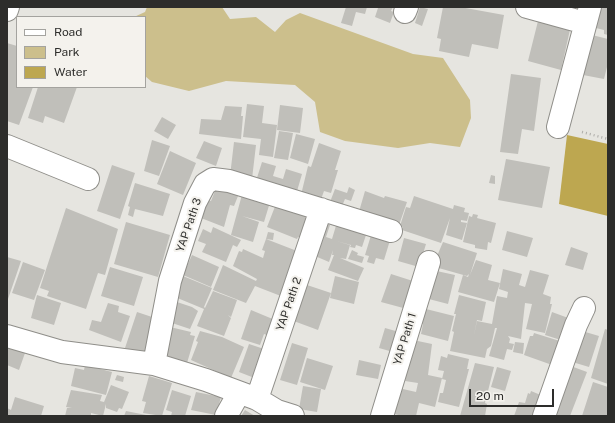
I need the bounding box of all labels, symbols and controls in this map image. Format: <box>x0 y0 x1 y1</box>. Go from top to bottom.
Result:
legend <box>16 16 146 88</box>
text: Road <box>54 25 82 39</box>
text: Park <box>54 45 80 59</box>
text: Water <box>54 65 87 79</box>
street label: YAP Path 3 <box>174 196 204 254</box>
street label: YAP Path 2 <box>274 275 304 333</box>
street label: YAP Path 1 <box>391 311 419 367</box>
scale bar <box>471 381 556 407</box>
text: 20 m <box>476 389 504 403</box>

